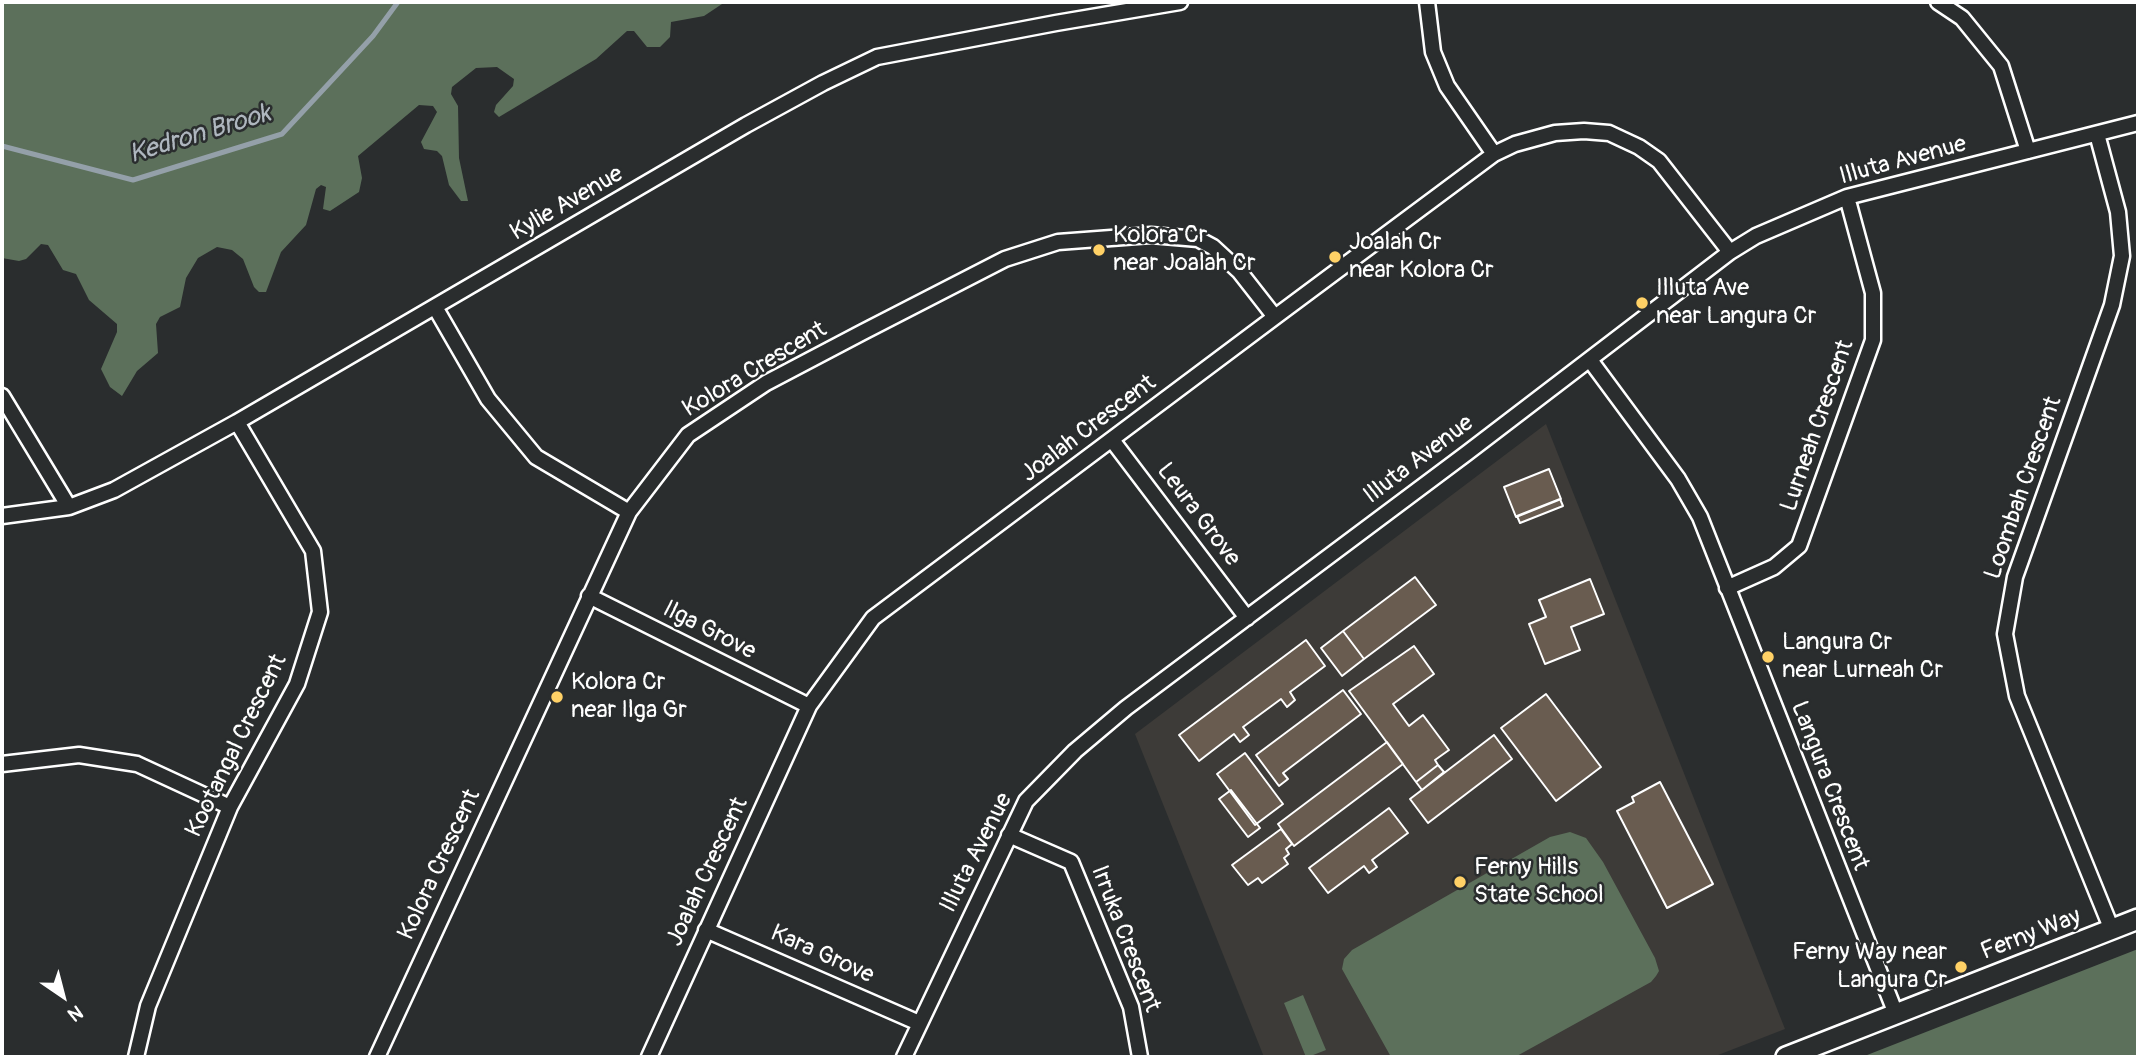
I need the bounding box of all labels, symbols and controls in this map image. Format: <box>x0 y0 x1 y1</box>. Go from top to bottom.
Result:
water label: Kedron Brook <box>125 99 275 171</box>
street label: Illuta Avenue <box>1836 130 1970 192</box>
street label: Kylie Avenue <box>505 160 629 248</box>
place label: Kolora Cr near Joalah Cr <box>1113 222 1256 278</box>
place label: Joalah Cr near Kolora Cr <box>1349 229 1494 285</box>
marker: Kolora Cr near Joalah Cr <box>1091 242 1107 258</box>
marker: Joalah Cr near Kolora Cr <box>1327 249 1343 265</box>
place label: Illuta Ave near Langura Cr <box>1656 275 1816 331</box>
marker: Illuta Ave near Langura Cr <box>1634 295 1650 311</box>
street label: Kolora Crescent <box>678 316 832 424</box>
street label: Lurneah Crescent <box>1775 337 1861 515</box>
street label: Joalah Crescent <box>1016 369 1162 489</box>
street label: Loombah Crescent <box>1979 393 2069 583</box>
street label: Illuta Avenue <box>1358 409 1480 511</box>
street label: Leura Grove <box>1150 458 1246 572</box>
street label: Ilga Grove <box>658 595 760 667</box>
place label: Langura Cr near Lurneah Cr <box>1782 629 1943 685</box>
marker: Langura Cr near Lurneah Cr <box>1760 649 1776 665</box>
street label: Kootangal Crescent <box>180 650 294 842</box>
place label: Kolora Cr near Ilga Gr <box>571 669 687 725</box>
marker: Kolora Cr near Ilga Gr <box>549 689 565 705</box>
street label: Langura Crescent <box>1784 697 1874 875</box>
street label: Kolora Crescent <box>393 785 487 945</box>
street label: Illuta Avenue <box>935 789 1019 917</box>
street label: Joalah Crescent <box>661 793 755 951</box>
place label: Ferny Hills State School <box>1474 854 1604 910</box>
street label: Irruka Crescent <box>1084 862 1166 1016</box>
marker: Ferny Hills State School <box>1452 874 1468 890</box>
street label: Ferny Way <box>1977 903 2085 967</box>
street label: Kara Grove <box>766 919 878 991</box>
place label: Ferny Way near Langura Cr <box>1792 939 1947 995</box>
marker: Ferny Way near Langura Cr <box>1953 959 1969 975</box>
north arrow <box>28 961 98 1031</box>
text: N <box>63 1000 87 1027</box>

